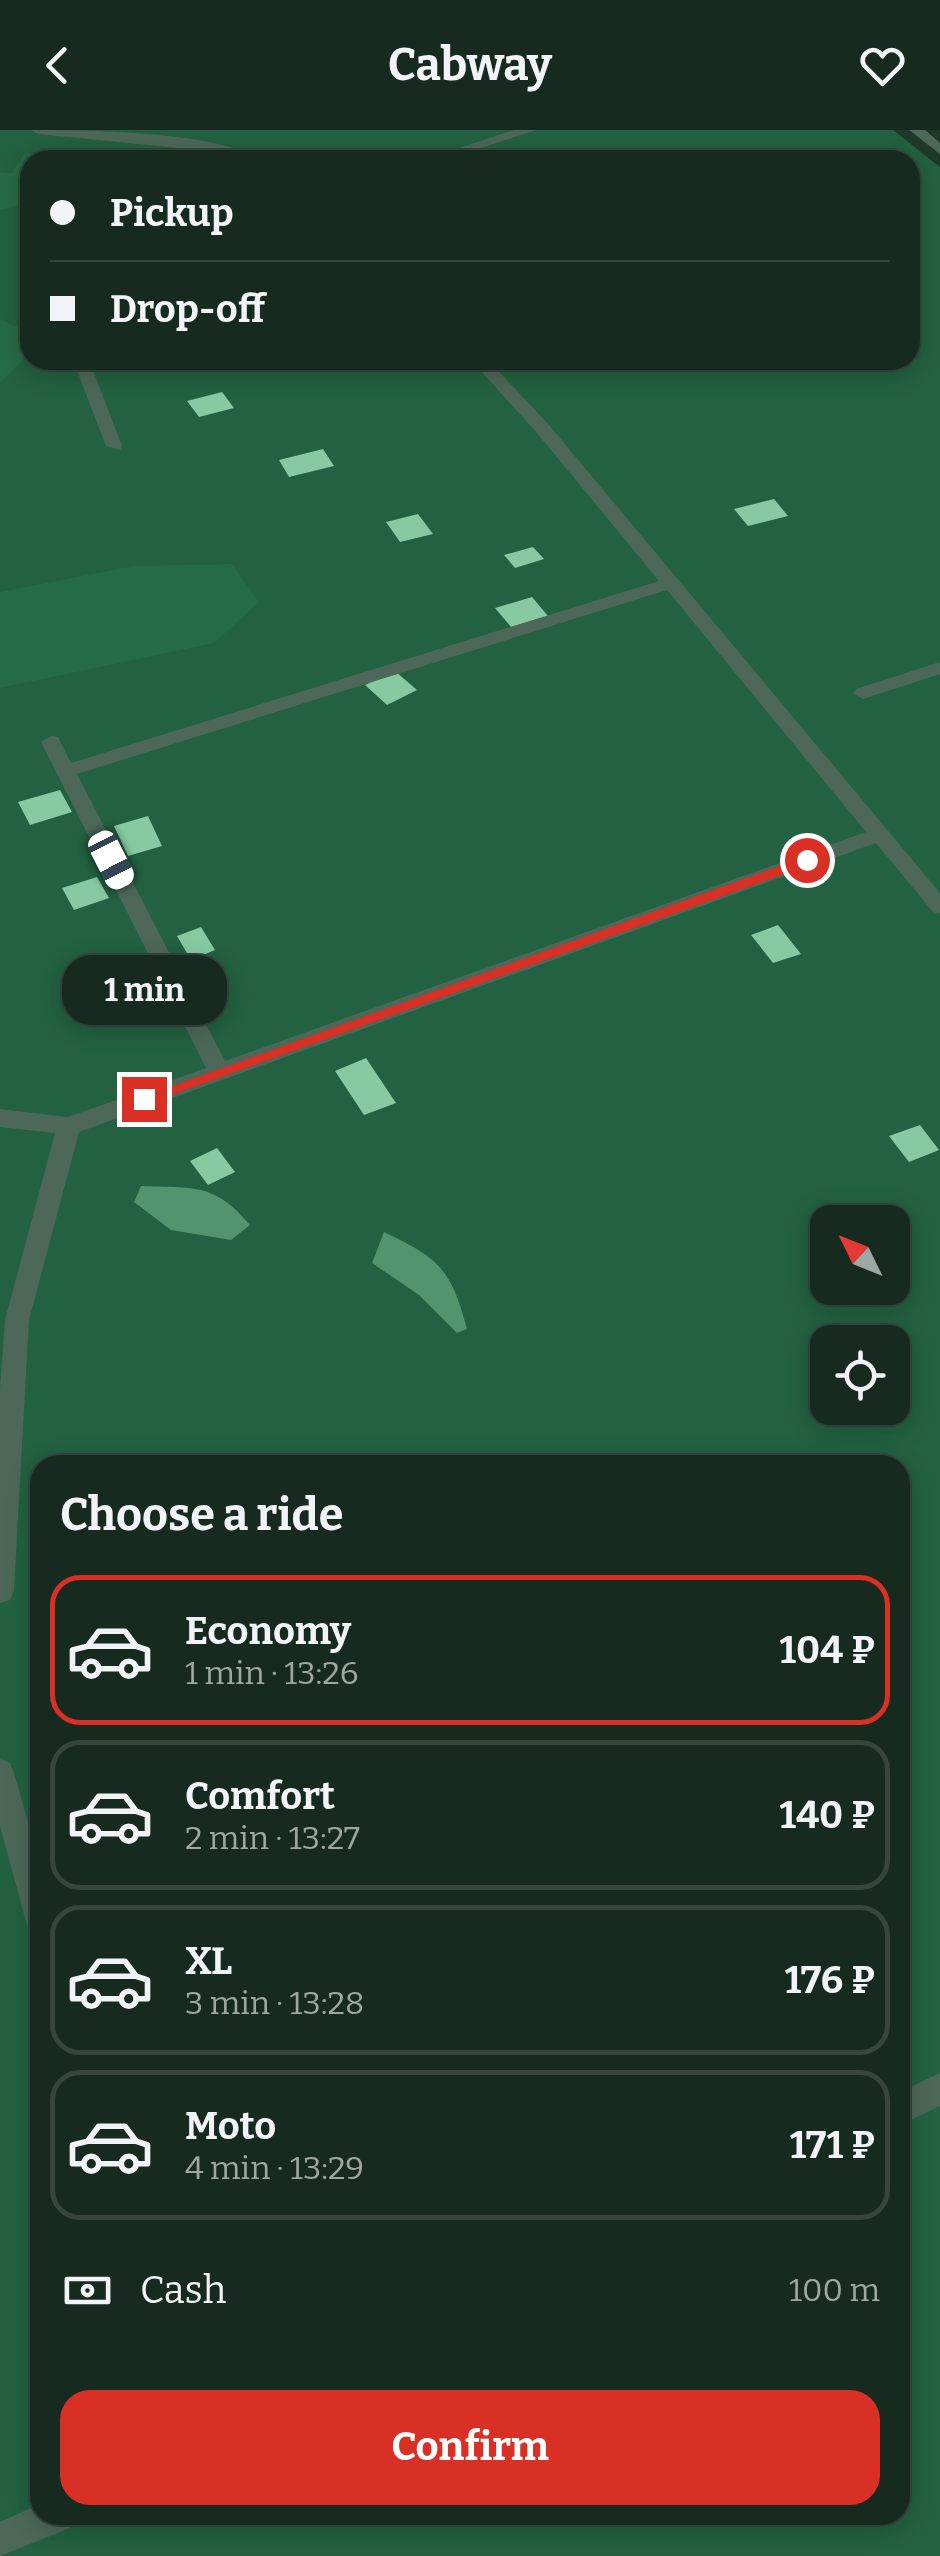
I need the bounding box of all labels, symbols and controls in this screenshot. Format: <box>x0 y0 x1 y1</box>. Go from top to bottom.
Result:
icon: back <box>30 38 85 93</box>
text: Cabway <box>388 38 552 92</box>
icon: heart <box>855 38 910 93</box>
text: Pickup <box>110 190 234 236</box>
text: Drop-off <box>110 286 265 332</box>
car <box>84 826 138 894</box>
route start <box>785 838 830 883</box>
callout: 1 min <box>62 954 226 1024</box>
text: 1 min <box>104 971 185 1009</box>
route end <box>122 1077 167 1122</box>
north arrow <box>810 1205 910 1305</box>
map controls <box>810 1205 910 1425</box>
button: locate <box>810 1325 910 1425</box>
text: Choose a ride <box>60 1488 343 1542</box>
icon: car <box>65 1605 155 1695</box>
text: Economy <box>185 1608 351 1654</box>
text: 104 ₽ <box>780 1627 875 1673</box>
text: 1 min · 13:26 <box>185 1654 358 1692</box>
icon: car <box>65 1770 155 1860</box>
text: Comfort <box>185 1773 335 1819</box>
text: 140 ₽ <box>780 1792 875 1838</box>
text: 2 min · 13:27 <box>185 1819 360 1857</box>
icon: car <box>65 1935 155 2025</box>
text: XL <box>185 1938 232 1984</box>
text: 176 ₽ <box>785 1957 875 2003</box>
text: 3 min · 13:28 <box>185 1984 364 2022</box>
icon: car <box>65 2100 155 2190</box>
text: Moto <box>185 2103 276 2149</box>
text: 171 ₽ <box>790 2122 875 2168</box>
text: 4 min · 13:29 <box>185 2149 364 2187</box>
icon: cash <box>60 2263 115 2318</box>
text: Cash <box>140 2267 226 2313</box>
text: 100 m <box>789 2271 880 2309</box>
button: Confirm <box>60 2390 880 2505</box>

